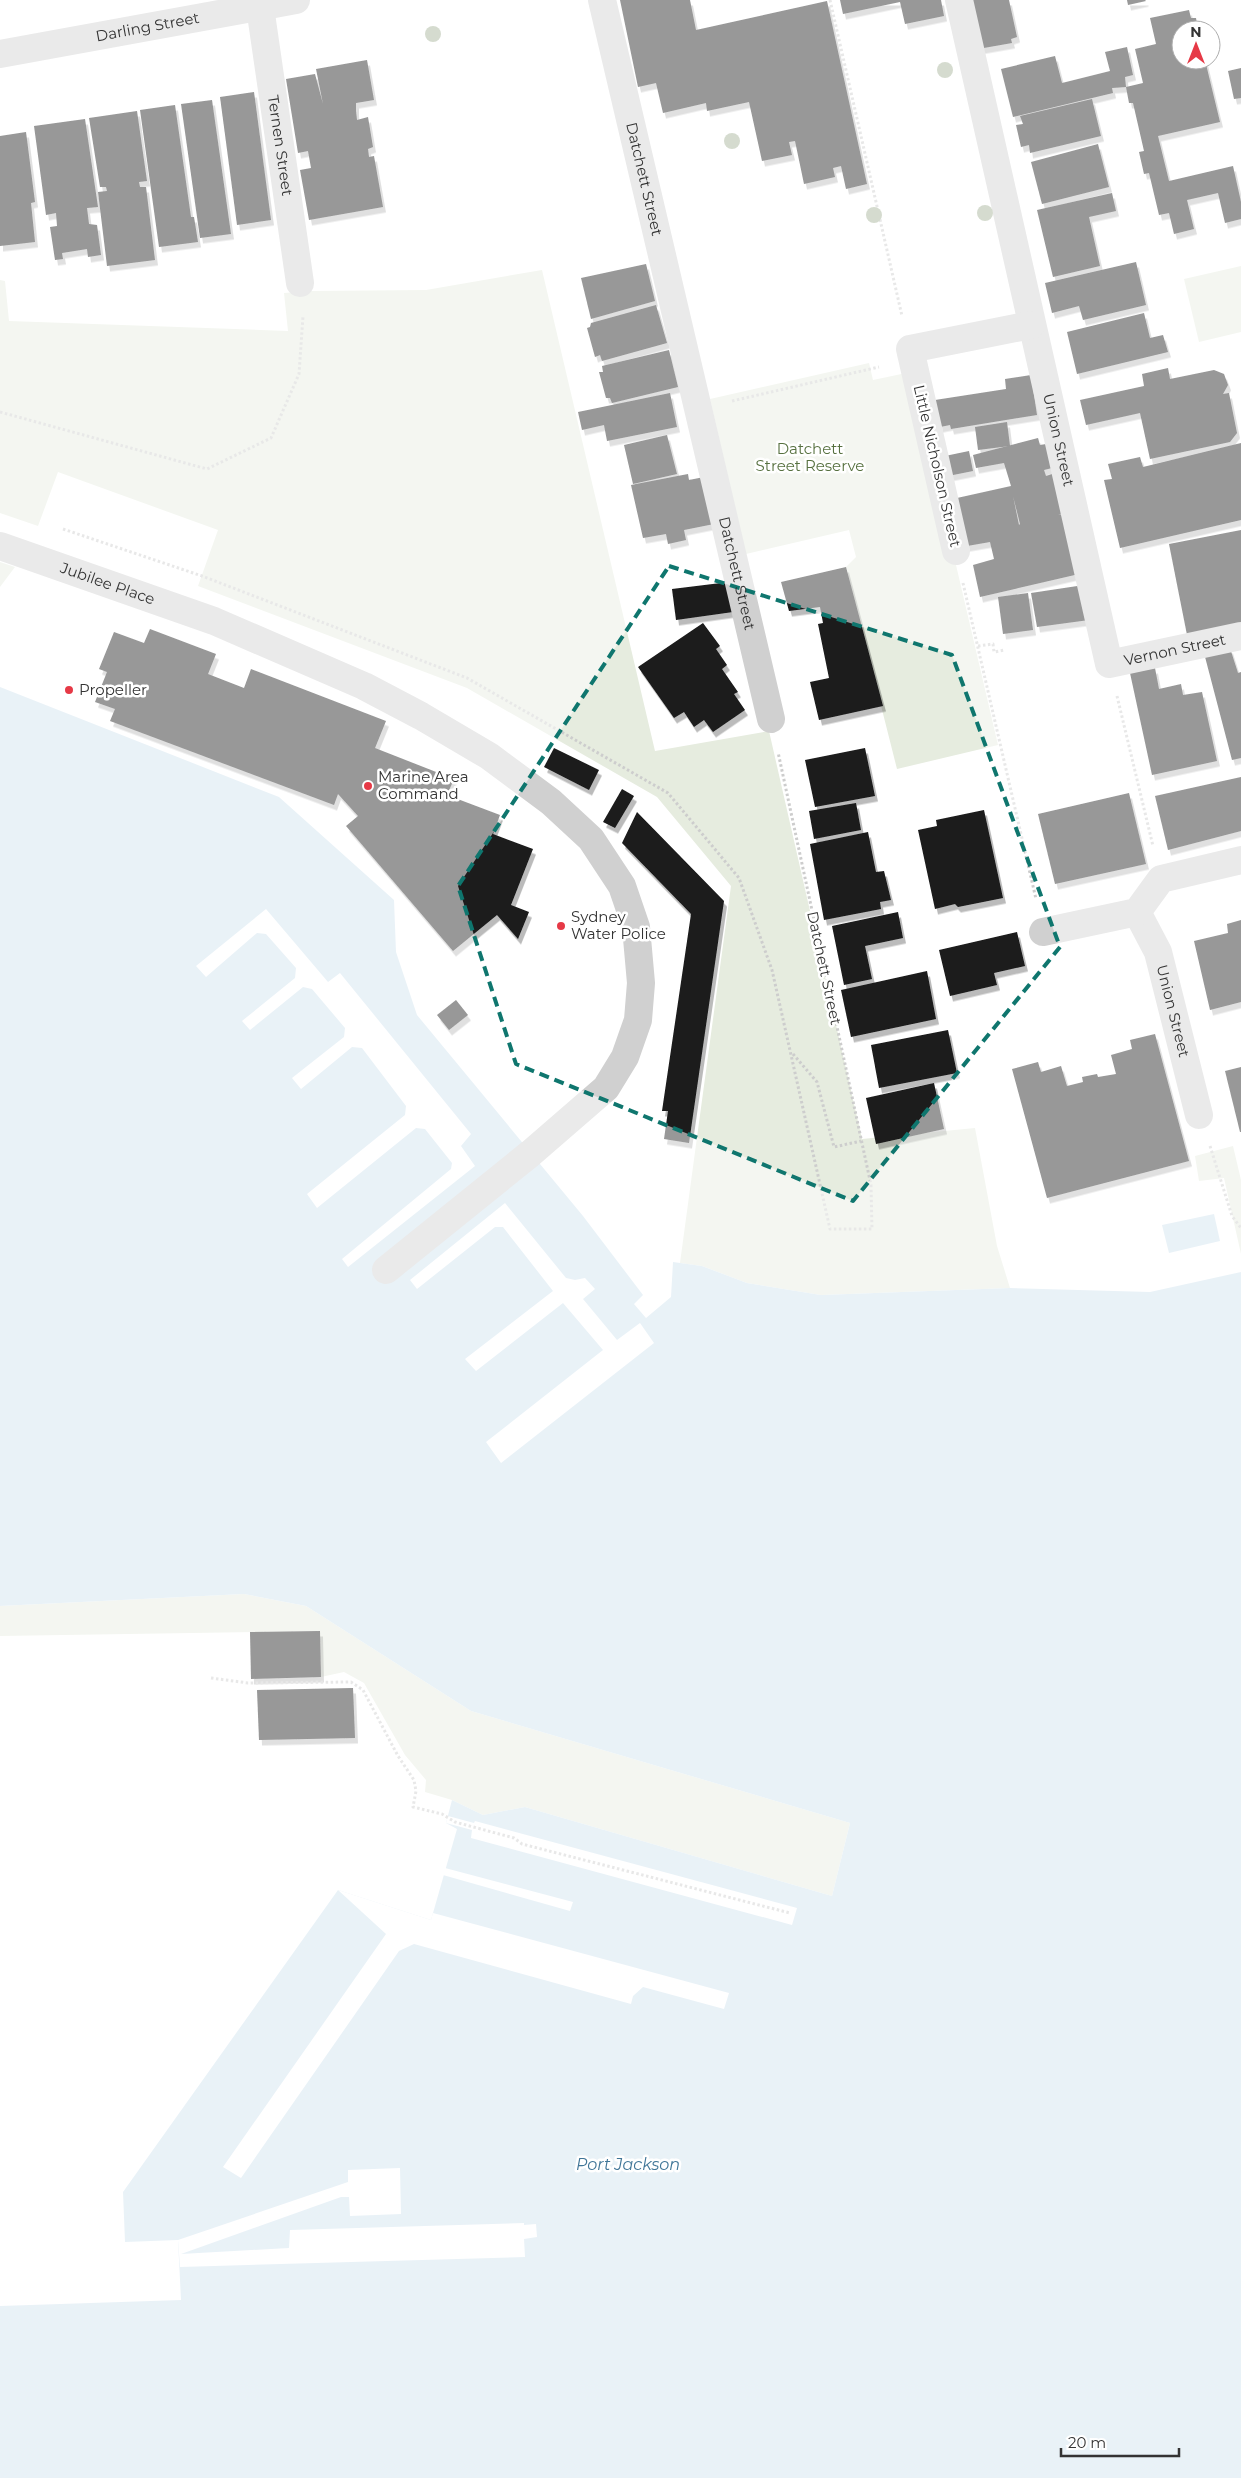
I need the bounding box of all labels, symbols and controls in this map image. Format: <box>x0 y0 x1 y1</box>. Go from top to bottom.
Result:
street label: Darling Street <box>94 8 201 45</box>
north arrow <box>1171 20 1221 70</box>
text: N <box>1190 23 1202 41</box>
street label: Ternen Street <box>264 94 297 197</box>
street label: Datchett Street <box>622 120 667 238</box>
street label: Little Nicholson Street <box>910 383 965 549</box>
street label: Union Street <box>1039 391 1079 488</box>
park label: Datchett Street Reserve <box>756 439 864 475</box>
street label: Datchett Street <box>715 515 760 632</box>
street label: Jubilee Place <box>57 558 158 609</box>
street label: Vernon Street <box>1122 630 1227 670</box>
place label: Propeller <box>79 680 147 699</box>
marker: Propeller <box>63 684 75 696</box>
place label: Marine Area Command <box>378 767 469 803</box>
marker: Marine Area Command <box>362 780 374 792</box>
place label: Sydney Water Police <box>571 907 666 943</box>
street label: Datchett Street <box>803 909 846 1027</box>
marker: Sydney Water Police <box>555 920 567 932</box>
street label: Union Street <box>1153 963 1194 1059</box>
water label: Port Jackson <box>576 2155 680 2174</box>
scale bar <box>1061 2426 1178 2458</box>
text: 20 m <box>1068 2433 1106 2452</box>

